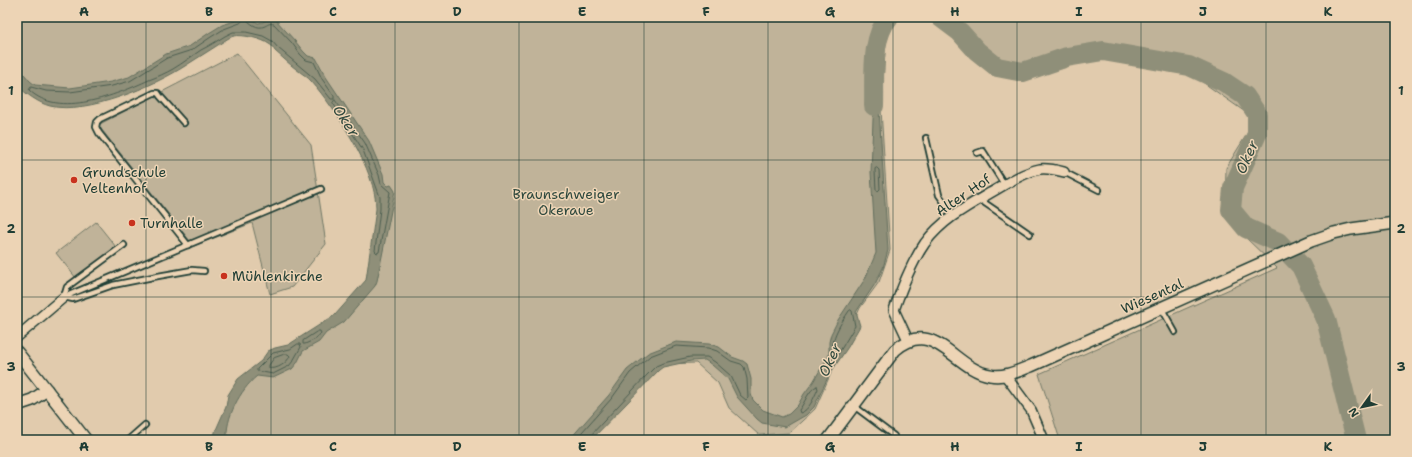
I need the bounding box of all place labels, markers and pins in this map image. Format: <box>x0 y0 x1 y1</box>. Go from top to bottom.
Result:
place label: Grundschule Veltenhof <box>82 163 166 197</box>
marker: Grundschule Veltenhof <box>69 175 79 185</box>
place label: Turnhalle <box>140 214 203 232</box>
marker: Turnhalle <box>127 218 137 228</box>
place label: Mühlenkirche <box>232 267 323 285</box>
marker: Mühlenkirche <box>219 271 229 281</box>

